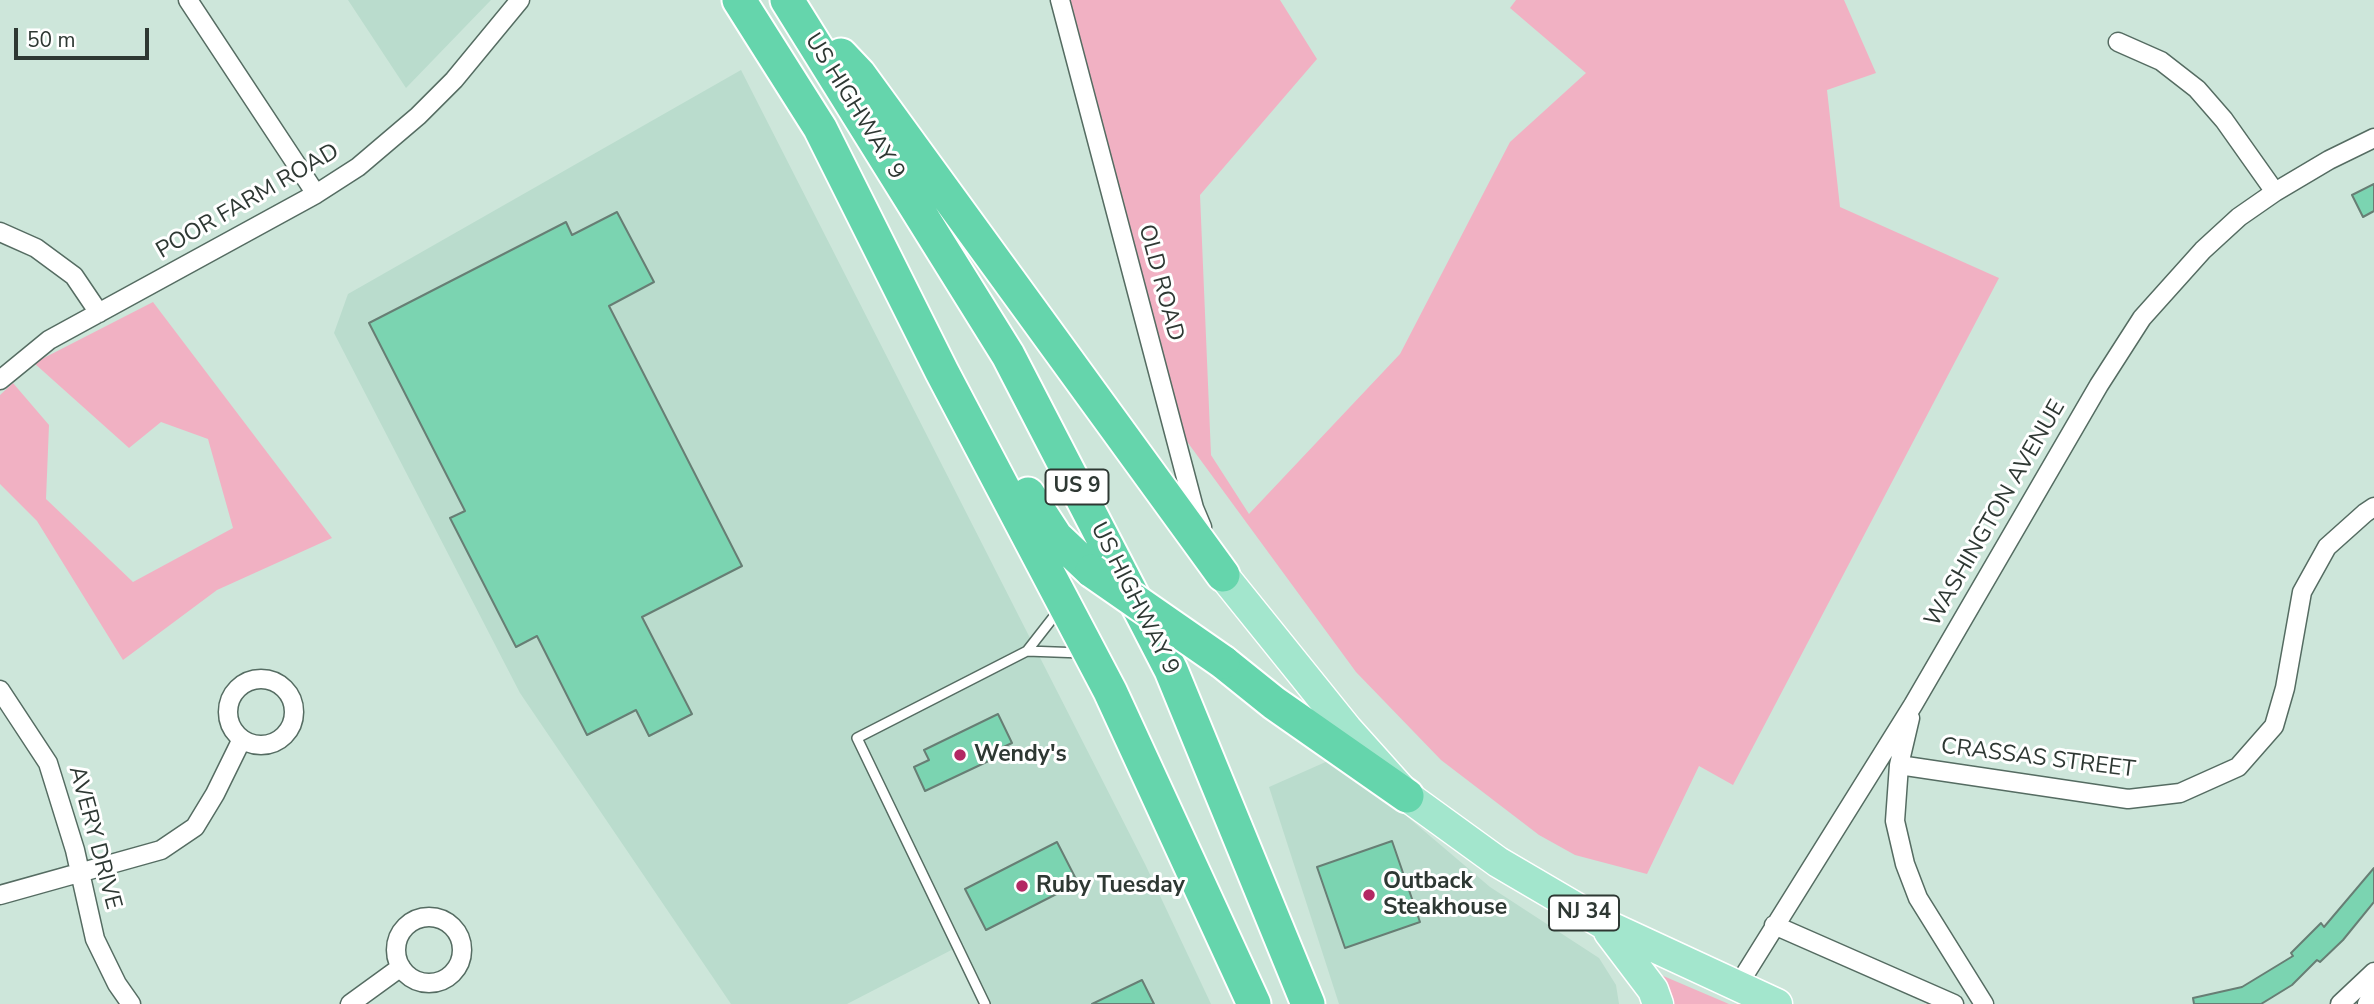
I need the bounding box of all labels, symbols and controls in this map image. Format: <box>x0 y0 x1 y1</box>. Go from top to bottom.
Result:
scale bar <box>18 14 152 58</box>
text: 50 m <box>27 26 76 54</box>
street label: US HIGHWAY 9 <box>798 29 910 185</box>
street label: POOR FARM ROAD <box>152 138 344 266</box>
street label: OLD ROAD <box>1131 222 1189 344</box>
street label: WASHINGTON AVENUE <box>1920 396 2072 632</box>
road number: US 9 <box>1046 470 1108 504</box>
street label: US HIGHWAY 9 <box>1084 518 1184 680</box>
street label: CRASSAS STREET <box>1939 733 2137 785</box>
place label: Wendy's <box>974 741 1067 769</box>
marker: Wendy's <box>952 747 968 763</box>
street label: AVERY DRIVE <box>62 763 126 913</box>
place label: Outback Steakhouse <box>1383 868 1507 922</box>
place label: Ruby Tuesday <box>1036 872 1185 900</box>
marker: Ruby Tuesday <box>1014 878 1030 894</box>
marker: Outback Steakhouse <box>1361 887 1377 903</box>
road number: NJ 34 <box>1549 895 1619 930</box>

